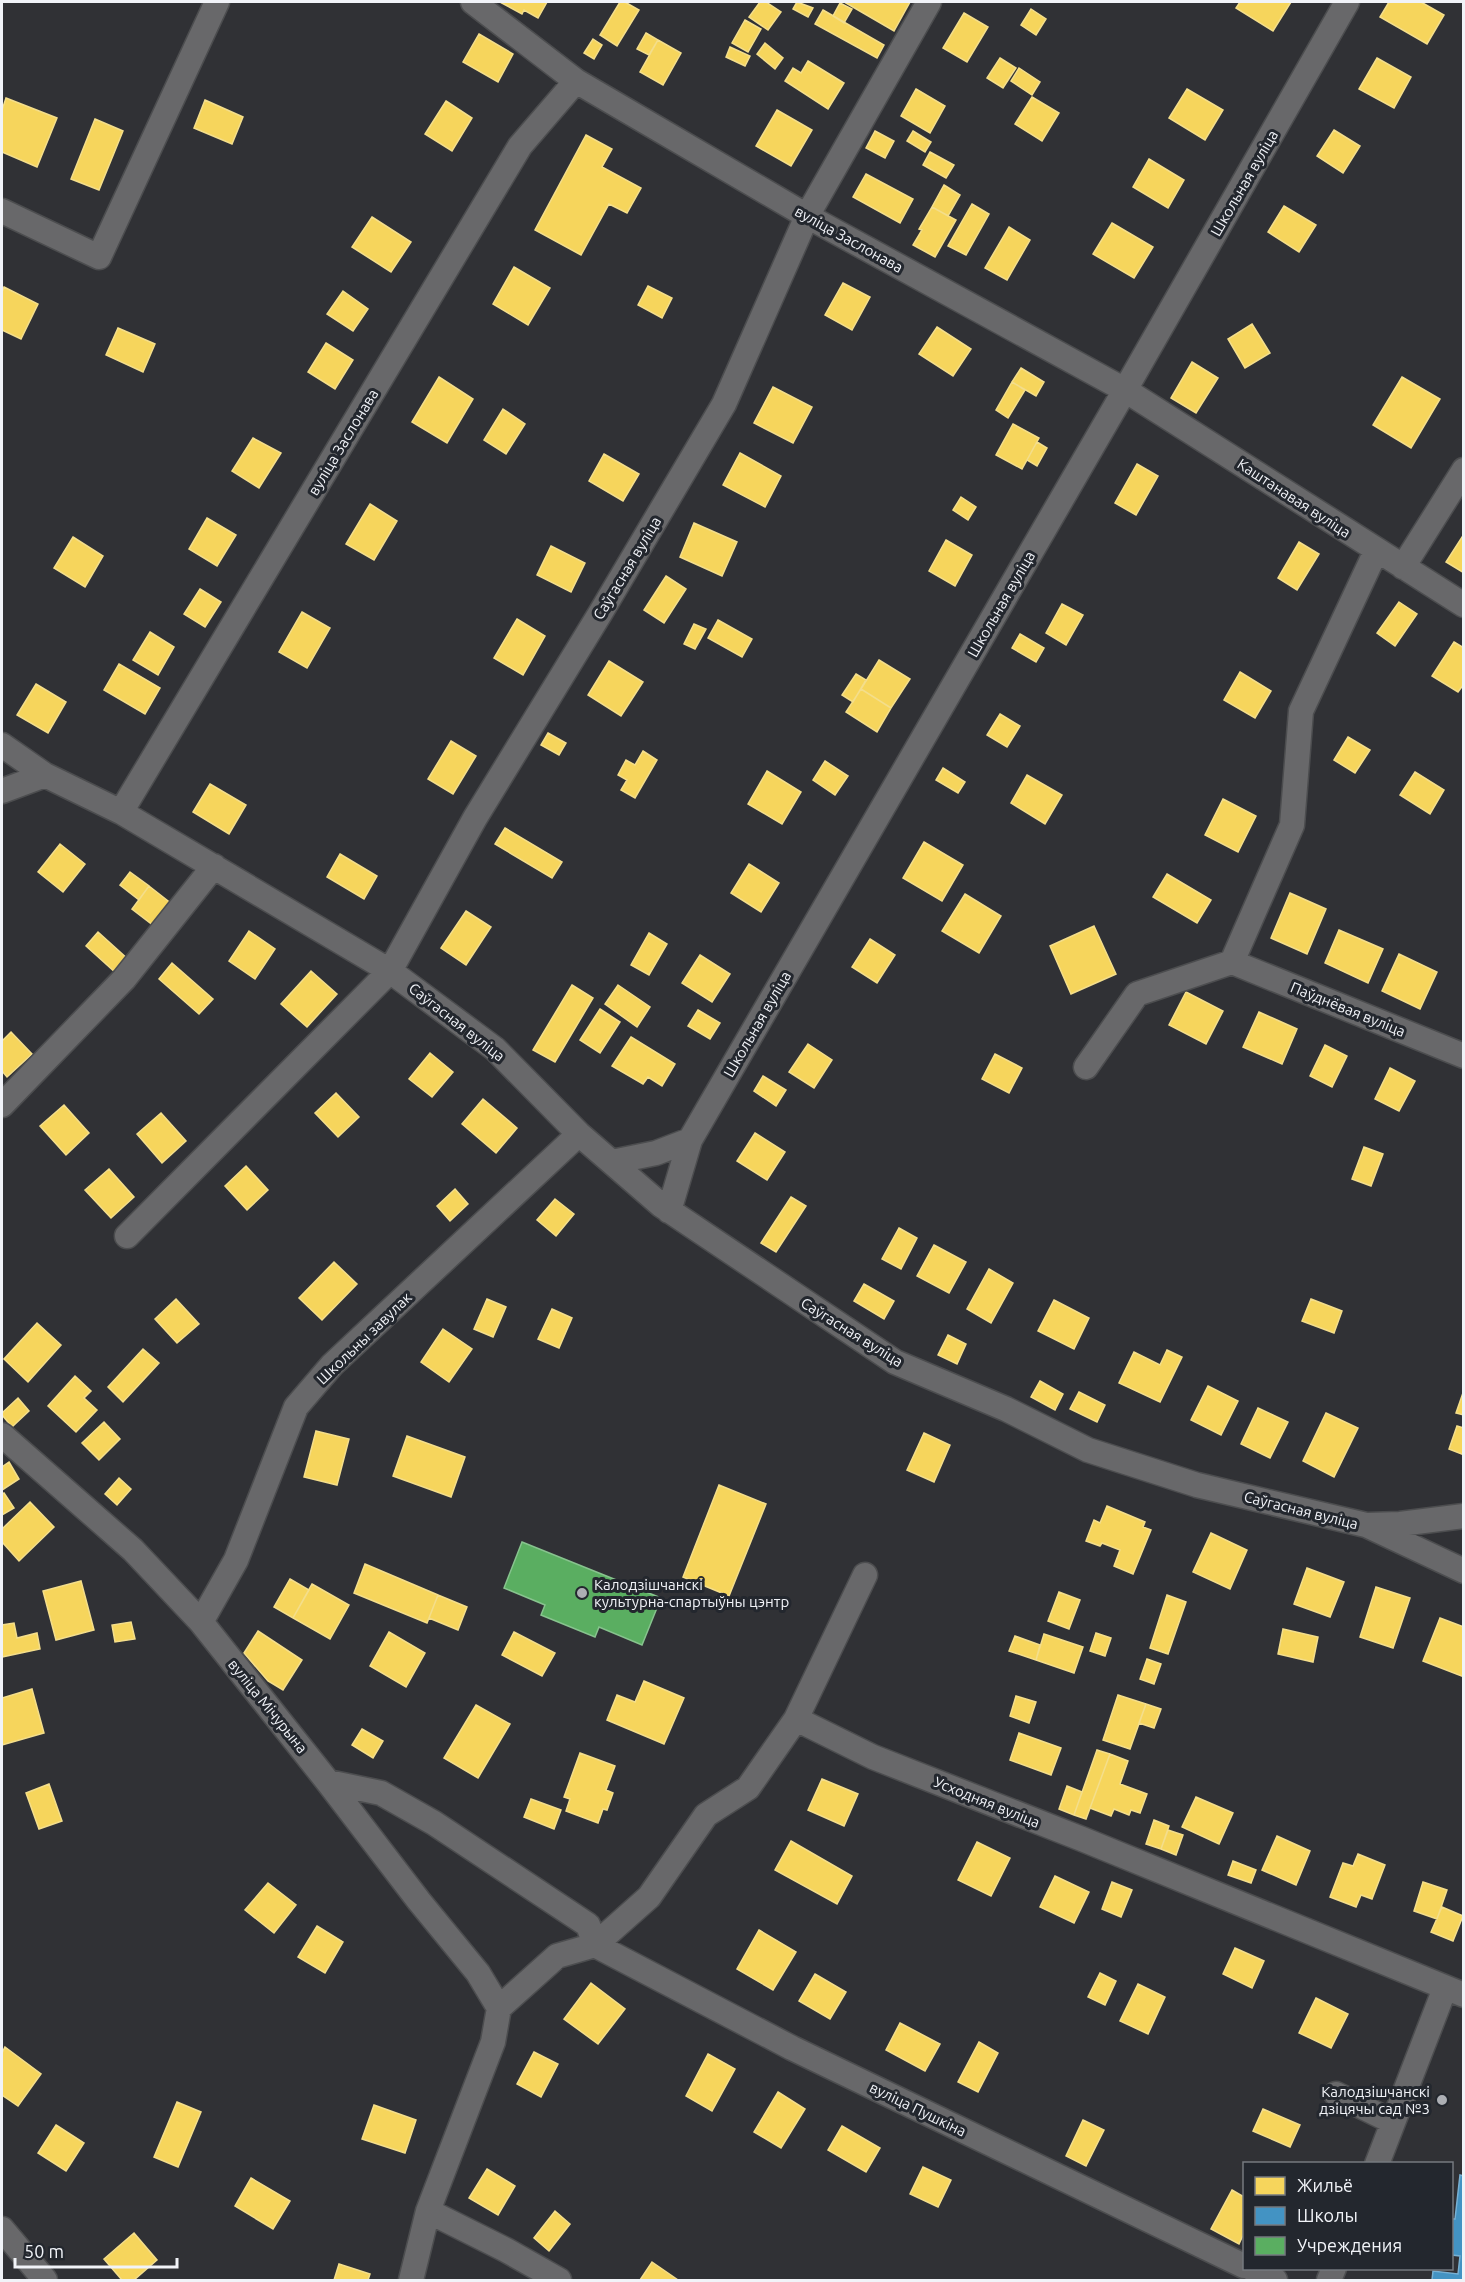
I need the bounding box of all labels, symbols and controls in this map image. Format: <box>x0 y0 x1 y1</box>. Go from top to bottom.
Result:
street label: Школьная вуліца <box>1207 127 1281 239</box>
street label: вуліца Заслонава <box>792 202 906 276</box>
street label: вуліца Заслонава <box>305 386 381 498</box>
street label: Каштанавая вуліца <box>1234 455 1354 541</box>
street label: Саўгасная вуліца <box>590 513 664 623</box>
street label: Школьная вуліца <box>964 548 1038 660</box>
street label: Школьная вуліца <box>720 968 794 1080</box>
street label: Паўднёвая вуліца <box>1288 978 1408 1040</box>
street label: Саўгасная вуліца <box>406 979 508 1065</box>
street label: Школьны завулак <box>313 1288 415 1388</box>
street label: Саўгасная вуліца <box>798 1294 906 1370</box>
street label: Саўгасная вуліца <box>1242 1488 1360 1532</box>
place label: Калодзішчанскі культурна-спартыўны цэнтр <box>594 1576 789 1610</box>
marker: Калодзішчанскі культурна-спартыўны цэнтр <box>575 1586 589 1600</box>
street label: вуліца Мічурына <box>225 1656 311 1756</box>
street label: Усходняя вуліца <box>932 1773 1042 1831</box>
street label: вуліца Пушкіна <box>867 2078 969 2140</box>
place label: Калодзішчанскі дзіцячы сад №3 <box>1319 2083 1430 2117</box>
marker: Калодзішчанскі дзіцячы сад №3 <box>1435 2093 1449 2107</box>
legend <box>1243 2162 1453 2270</box>
text: Жильё <box>1297 2175 1353 2195</box>
text: Школы <box>1297 2205 1358 2225</box>
scale bar <box>15 2231 177 2269</box>
text: Учреждения <box>1297 2235 1402 2255</box>
text: 50 m <box>24 2241 64 2261</box>

